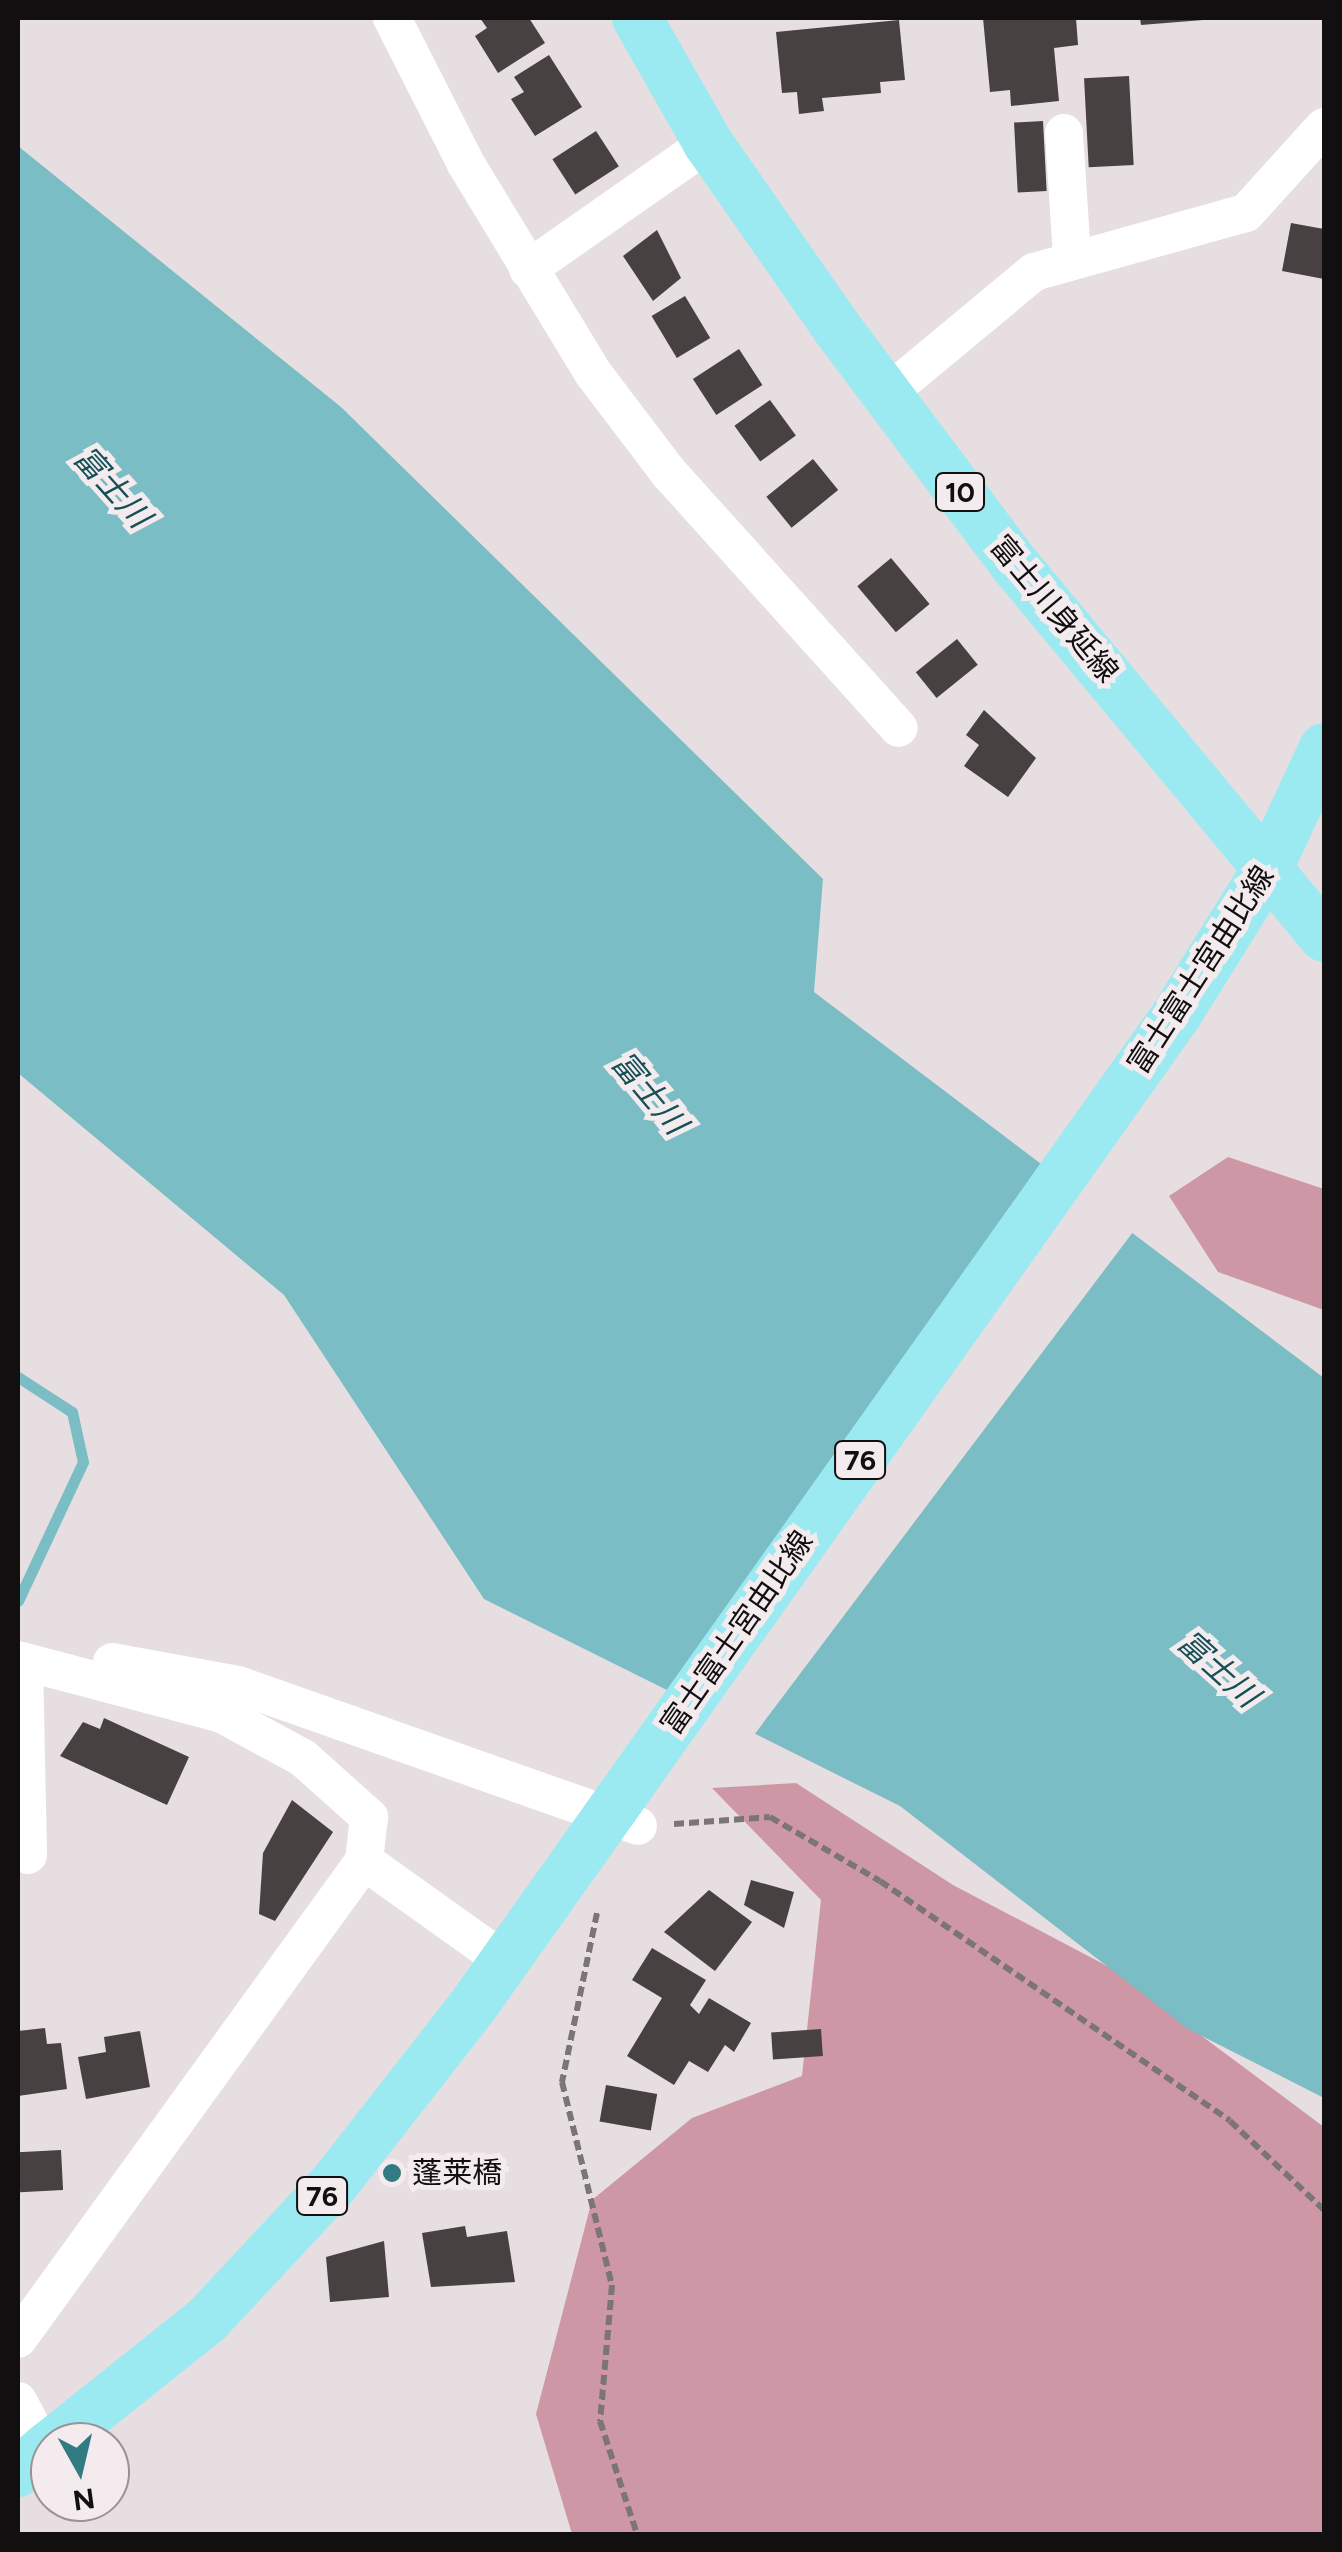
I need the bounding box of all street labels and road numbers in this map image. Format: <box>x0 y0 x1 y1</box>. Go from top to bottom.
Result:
road number: 10 <box>935 469 985 515</box>
street label: 富士川身延線 <box>982 528 1126 690</box>
street label: 富士富士宮由比線 <box>1121 860 1281 1080</box>
road number: 76 <box>832 1437 888 1483</box>
street label: 富士富士宮由比線 <box>653 1524 821 1742</box>
road number: 76 <box>294 2173 350 2219</box>

